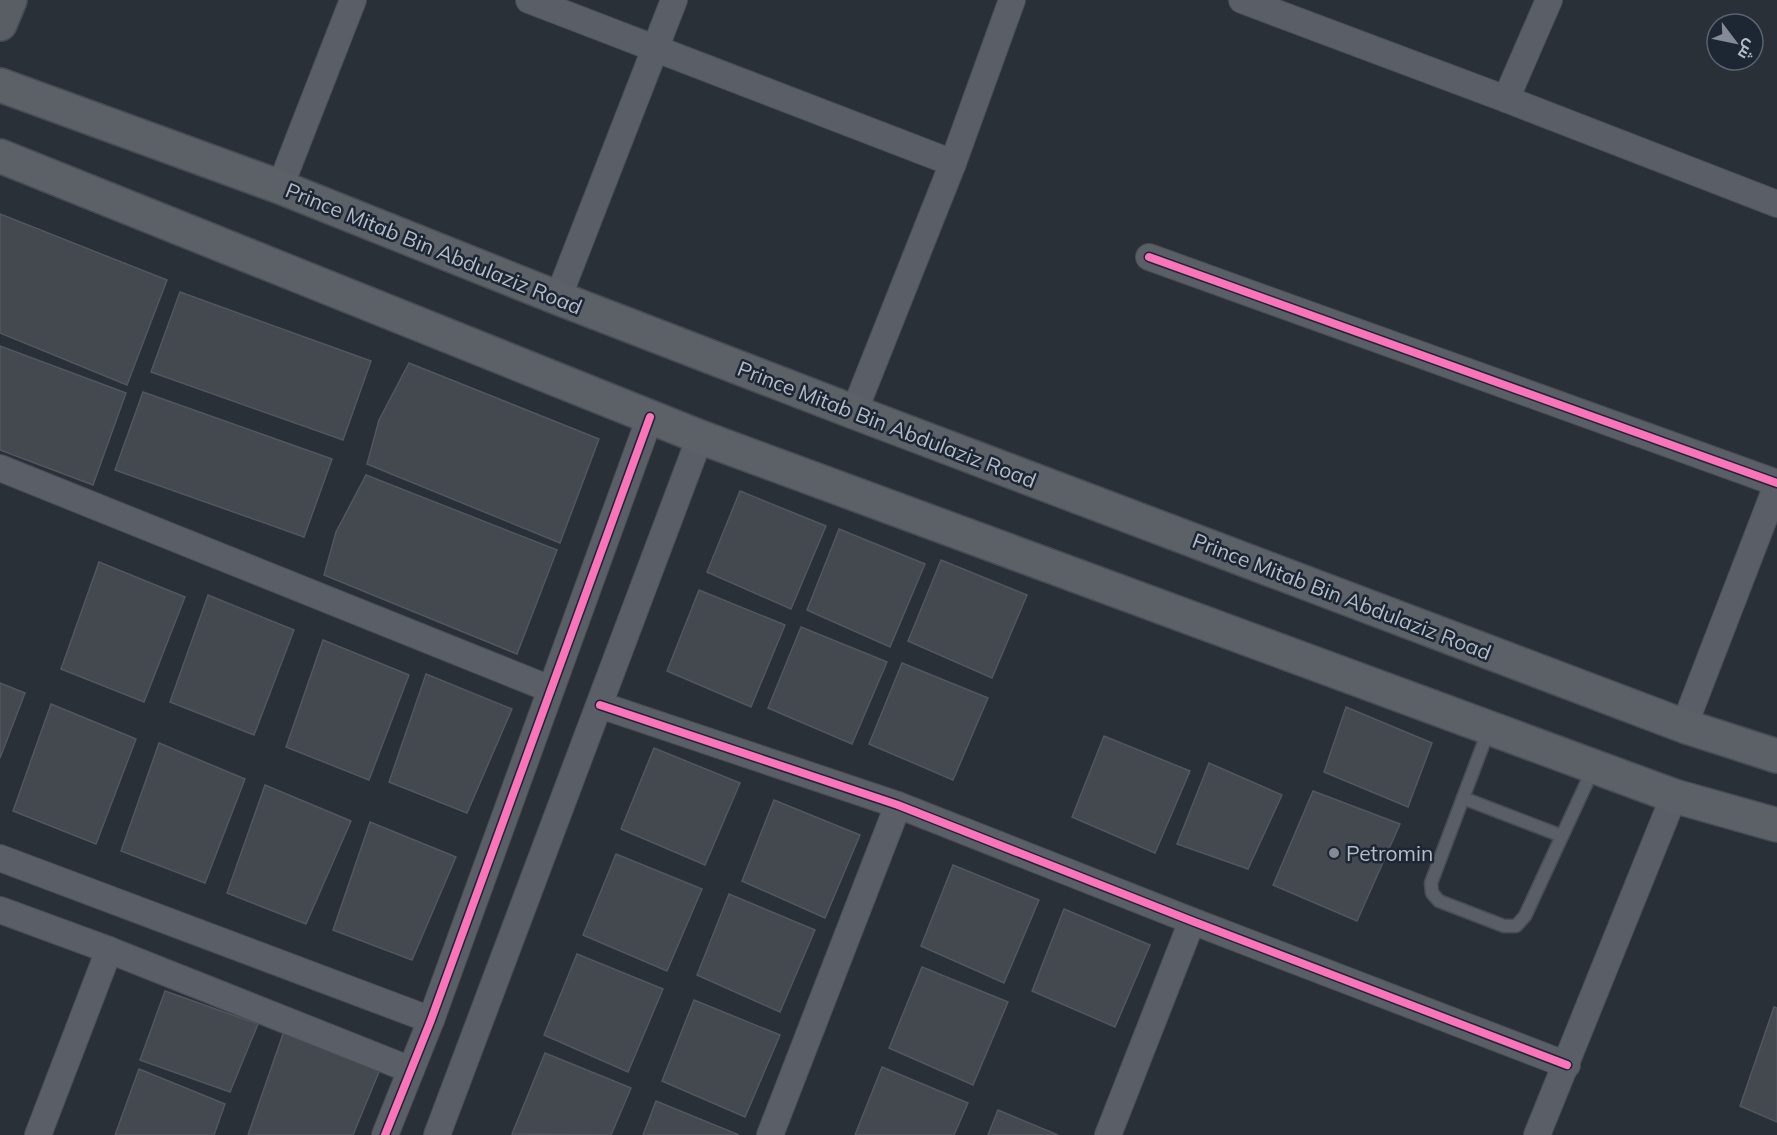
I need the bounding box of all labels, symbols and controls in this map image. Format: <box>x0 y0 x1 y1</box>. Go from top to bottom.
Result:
north arrow <box>1705 12 1765 72</box>
text: ش <box>1734 36 1762 64</box>
street label: Prince Mitab Bin Abdulaziz Road <box>282 176 586 320</box>
street label: Prince Mitab Bin Abdulaziz Road <box>734 355 1040 493</box>
street label: Prince Mitab Bin Abdulaziz Road <box>1189 527 1495 665</box>
place label: Petromin <box>1346 840 1433 866</box>
marker: Petromin <box>1327 846 1341 860</box>

